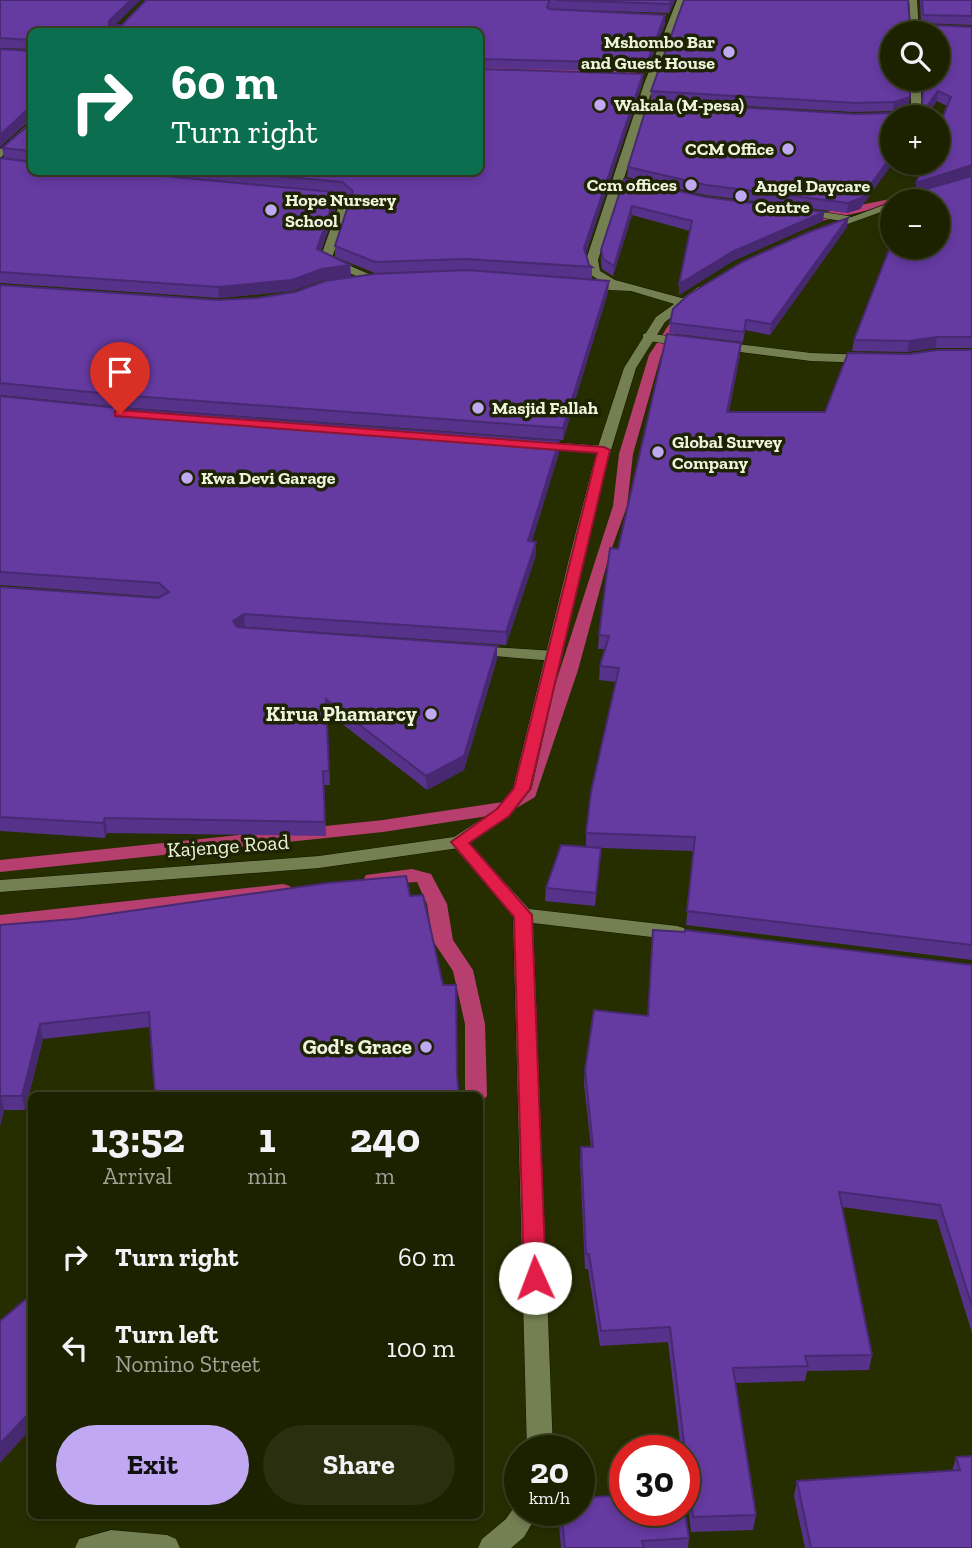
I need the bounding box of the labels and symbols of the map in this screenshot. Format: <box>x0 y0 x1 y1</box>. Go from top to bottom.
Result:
place label: Mshombo Bar and Guest House <box>581 31 715 74</box>
marker: Mshombo Bar and Guest House <box>721 44 737 60</box>
place label: Wakala (M-pesa) <box>614 94 744 116</box>
marker: Wakala (M-pesa) <box>592 97 608 113</box>
place label: CCM Office <box>685 138 774 160</box>
marker: CCM Office <box>780 141 796 157</box>
place label: Ccm offices <box>587 174 677 196</box>
place label: Angel Daycare Centre <box>755 175 871 218</box>
marker: Ccm offices <box>683 177 699 193</box>
marker: Angel Daycare Centre <box>733 188 749 204</box>
place label: Hope Nursery School <box>285 189 397 232</box>
marker: Hope Nursery School <box>263 202 279 218</box>
pin <box>90 342 150 414</box>
place label: Masjid Fallah <box>492 397 599 419</box>
marker: Masjid Fallah <box>470 400 486 416</box>
place label: Global Survey Company <box>672 431 782 474</box>
marker: Global Survey Company <box>650 444 666 460</box>
place label: Kwa Devi Garage <box>201 467 336 489</box>
marker: Kwa Devi Garage <box>179 470 195 486</box>
place label: Kirua Phamarcy <box>266 701 417 726</box>
marker: Kirua Phamarcy <box>423 706 439 722</box>
street label: Kajenge Road <box>166 829 290 863</box>
place label: God's Grace <box>303 1034 412 1059</box>
marker: God's Grace <box>418 1039 434 1055</box>
position arrow <box>498 1241 572 1315</box>
speed limit sign: 30 <box>609 1435 700 1526</box>

